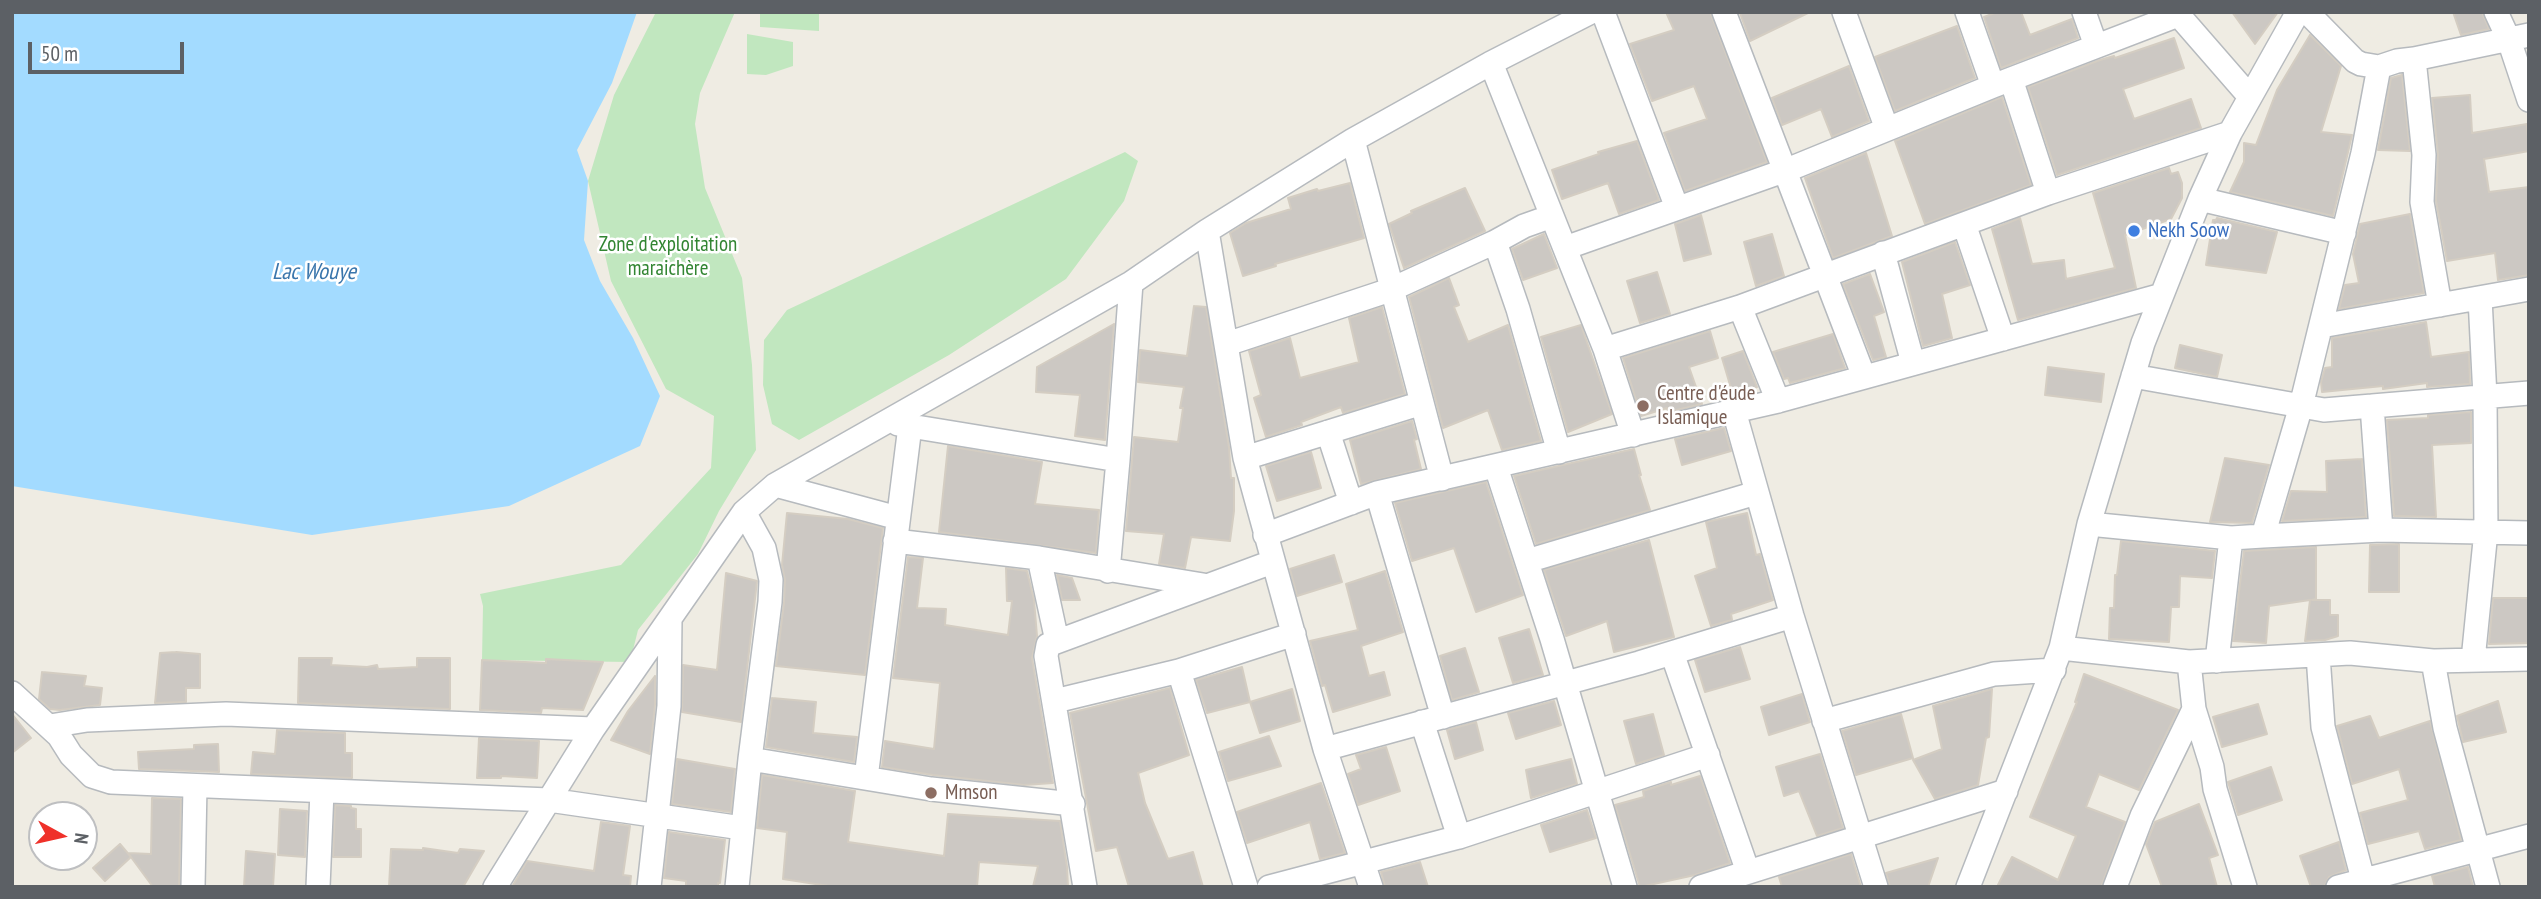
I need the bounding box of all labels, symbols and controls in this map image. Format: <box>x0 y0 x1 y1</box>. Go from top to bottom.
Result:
scale bar <box>32 28 187 72</box>
text: 50 m <box>41 40 78 67</box>
place label: Nekh Soow <box>2148 218 2229 244</box>
marker: Nekh Soow <box>2126 223 2142 239</box>
park label: Zone d'exploitation maraichère <box>599 232 737 282</box>
water label: Lac Wouye <box>272 258 356 286</box>
place label: Centre d'éude Islamique <box>1657 381 1755 431</box>
marker: Centre d'éude Islamique <box>1635 398 1651 414</box>
place label: Mmson <box>945 780 997 806</box>
marker: Mmson <box>923 785 939 801</box>
north arrow <box>28 801 98 871</box>
text: N <box>69 832 94 845</box>

